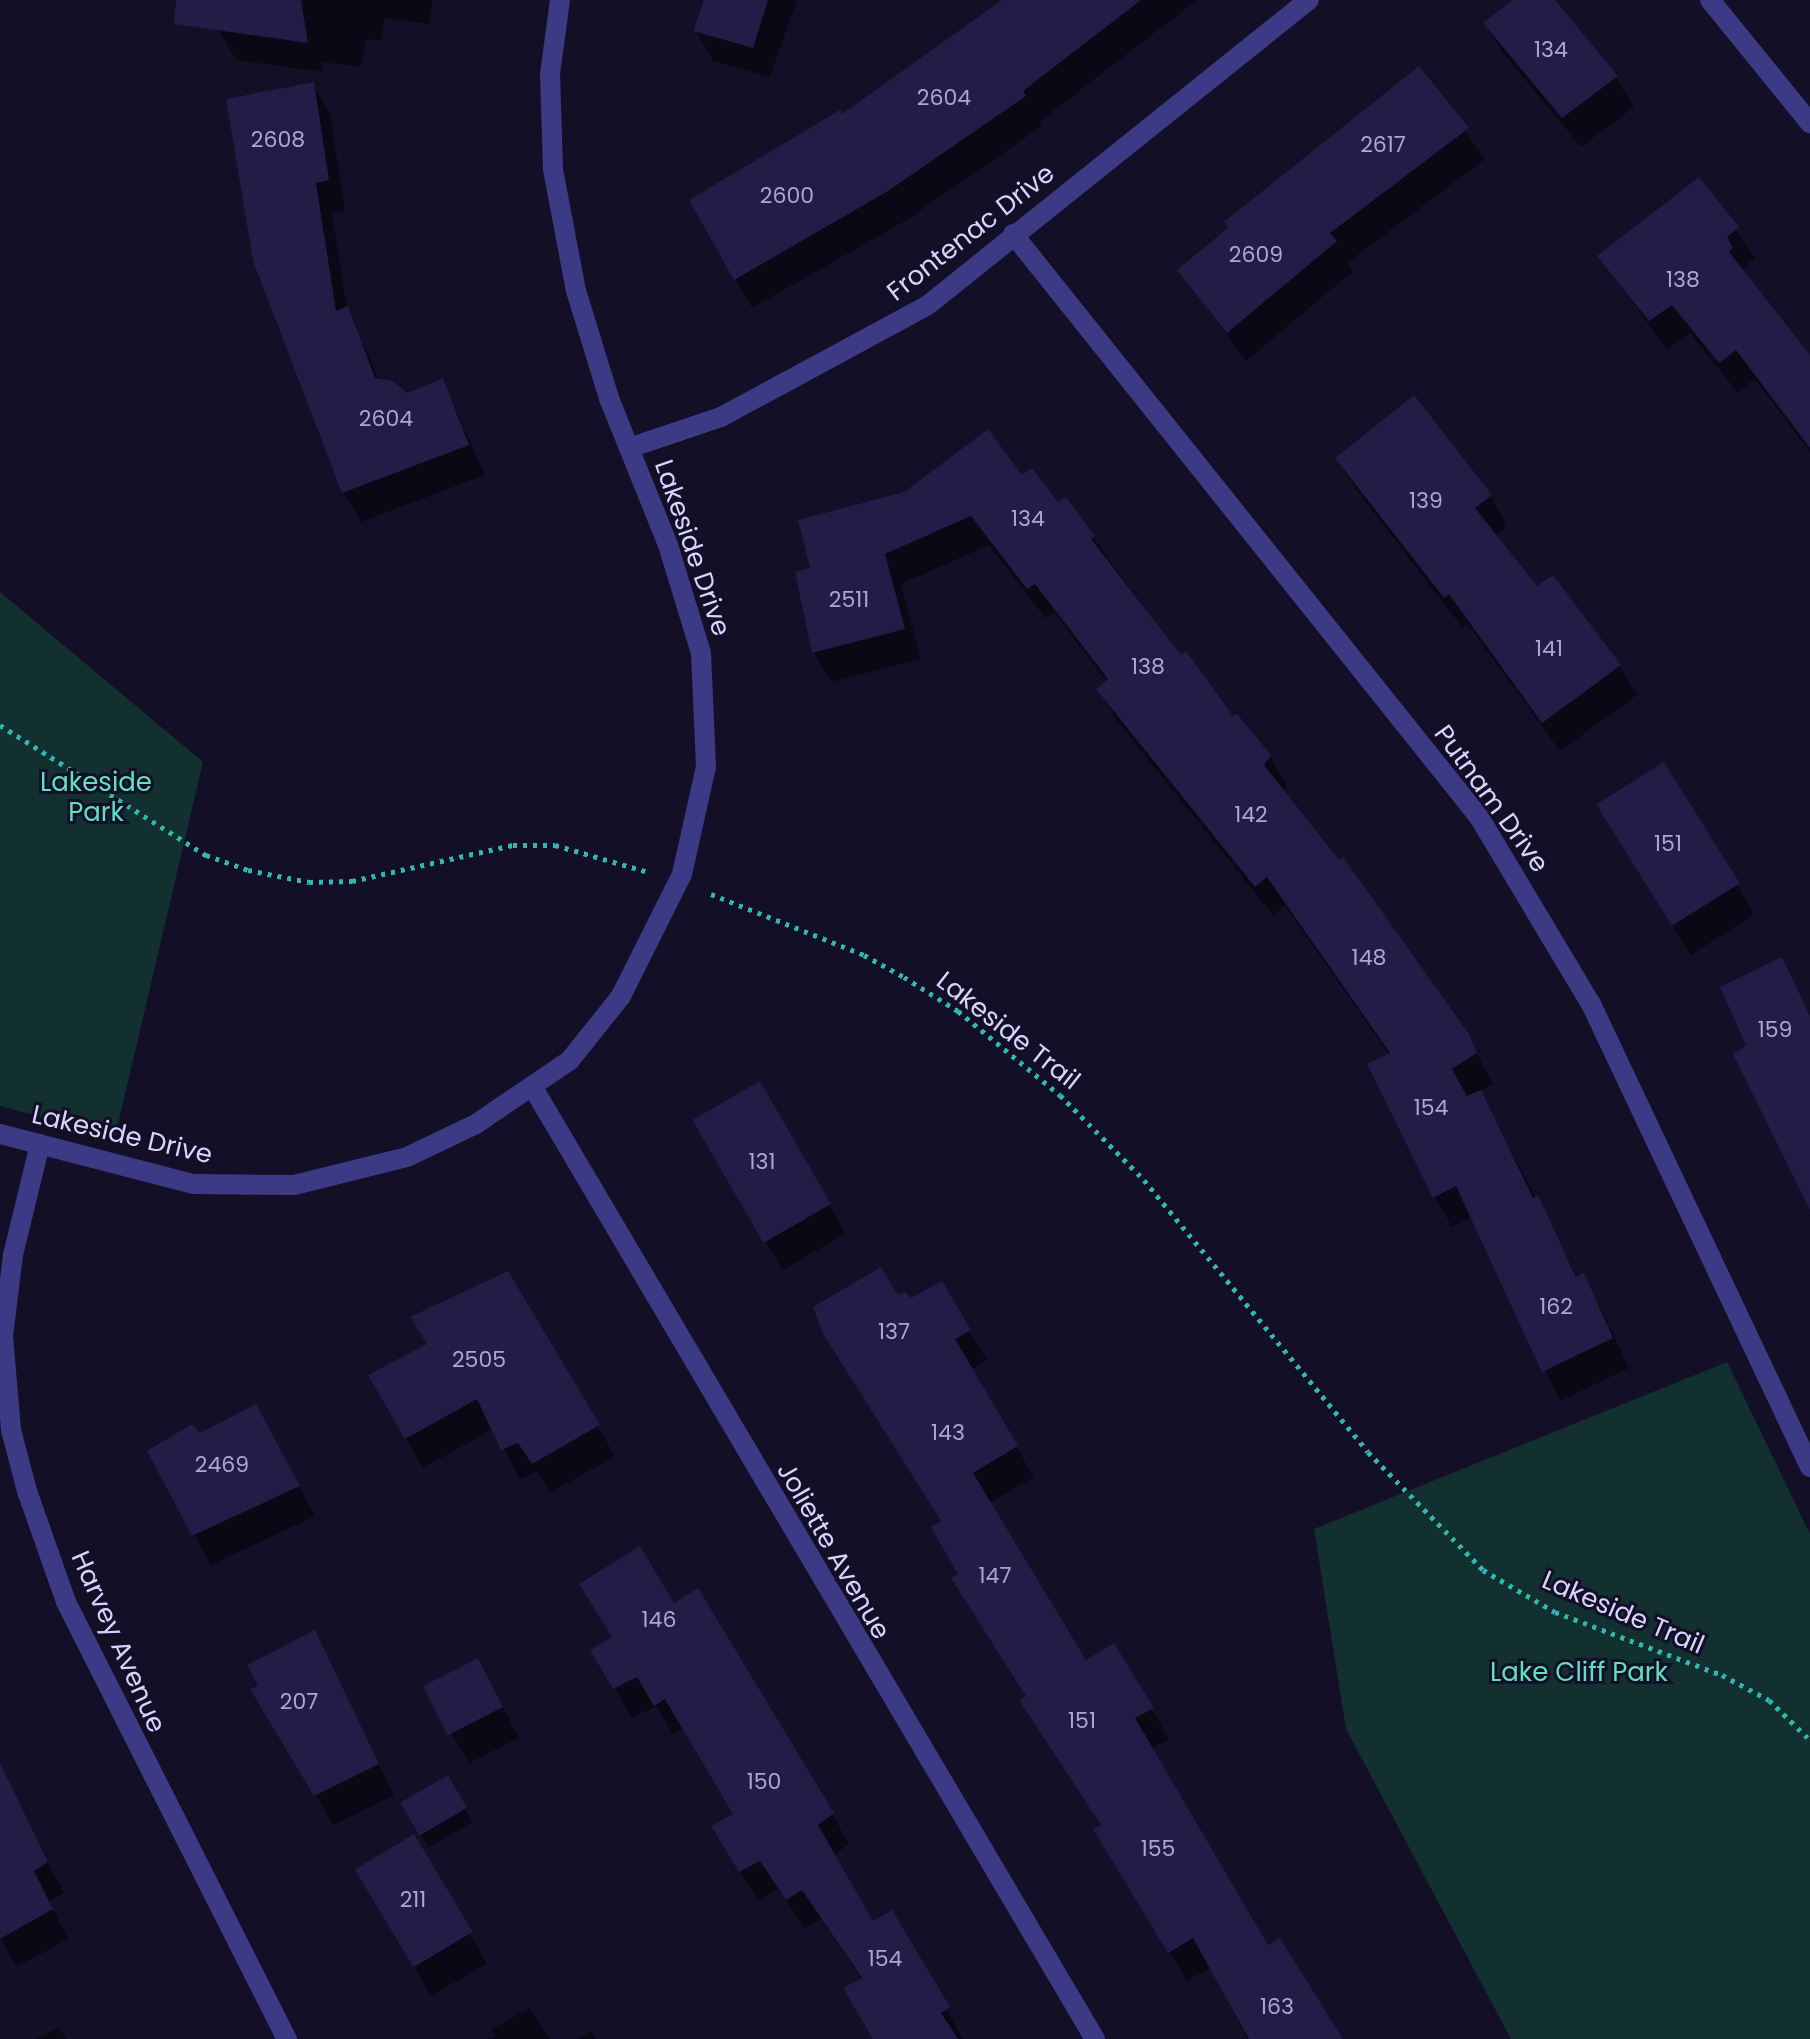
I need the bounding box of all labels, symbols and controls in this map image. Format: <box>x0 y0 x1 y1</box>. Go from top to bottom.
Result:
house number: 134 <box>1534 37 1568 63</box>
house number: 2604 <box>917 85 971 111</box>
house number: 2608 <box>251 127 305 153</box>
house number: 2617 <box>1360 132 1406 158</box>
street label: Frontenac Drive <box>881 158 1061 308</box>
house number: 2600 <box>760 183 814 209</box>
house number: 2609 <box>1229 242 1283 268</box>
house number: 138 <box>1666 267 1700 293</box>
house number: 2604 <box>359 406 413 432</box>
street label: Lakeside Drive <box>647 456 737 640</box>
house number: 139 <box>1409 488 1443 514</box>
house number: 134 <box>1011 506 1045 532</box>
house number: 2511 <box>829 587 869 613</box>
house number: 141 <box>1535 636 1563 662</box>
house number: 138 <box>1131 654 1165 680</box>
street label: Putnam Drive <box>1427 719 1555 879</box>
park label: Lakeside Park <box>40 767 152 828</box>
house number: 142 <box>1234 802 1268 828</box>
house number: 151 <box>1654 831 1682 857</box>
house number: 148 <box>1352 945 1386 971</box>
street label: Lakeside Trail <box>930 965 1086 1097</box>
house number: 159 <box>1758 1017 1792 1043</box>
house number: 154 <box>1414 1095 1448 1121</box>
street label: Lakeside Drive <box>29 1099 215 1171</box>
house number: 131 <box>748 1149 776 1175</box>
house number: 162 <box>1539 1294 1573 1320</box>
house number: 137 <box>878 1319 910 1345</box>
house number: 2505 <box>452 1347 506 1373</box>
house number: 143 <box>931 1420 965 1446</box>
house number: 2469 <box>195 1452 249 1478</box>
street label: Joliette Avenue <box>770 1457 896 1645</box>
street label: Harvey Avenue <box>64 1547 172 1737</box>
house number: 147 <box>979 1563 1011 1589</box>
street label: Lakeside Trail <box>1537 1565 1709 1661</box>
house number: 146 <box>642 1607 676 1633</box>
park label: Lake Cliff Park <box>1490 1657 1668 1689</box>
house number: 207 <box>280 1689 318 1715</box>
house number: 151 <box>1068 1708 1096 1734</box>
house number: 150 <box>747 1769 781 1795</box>
house number: 155 <box>1141 1836 1175 1862</box>
house number: 211 <box>400 1887 426 1913</box>
house number: 154 <box>868 1946 902 1972</box>
house number: 163 <box>1260 1994 1294 2020</box>

